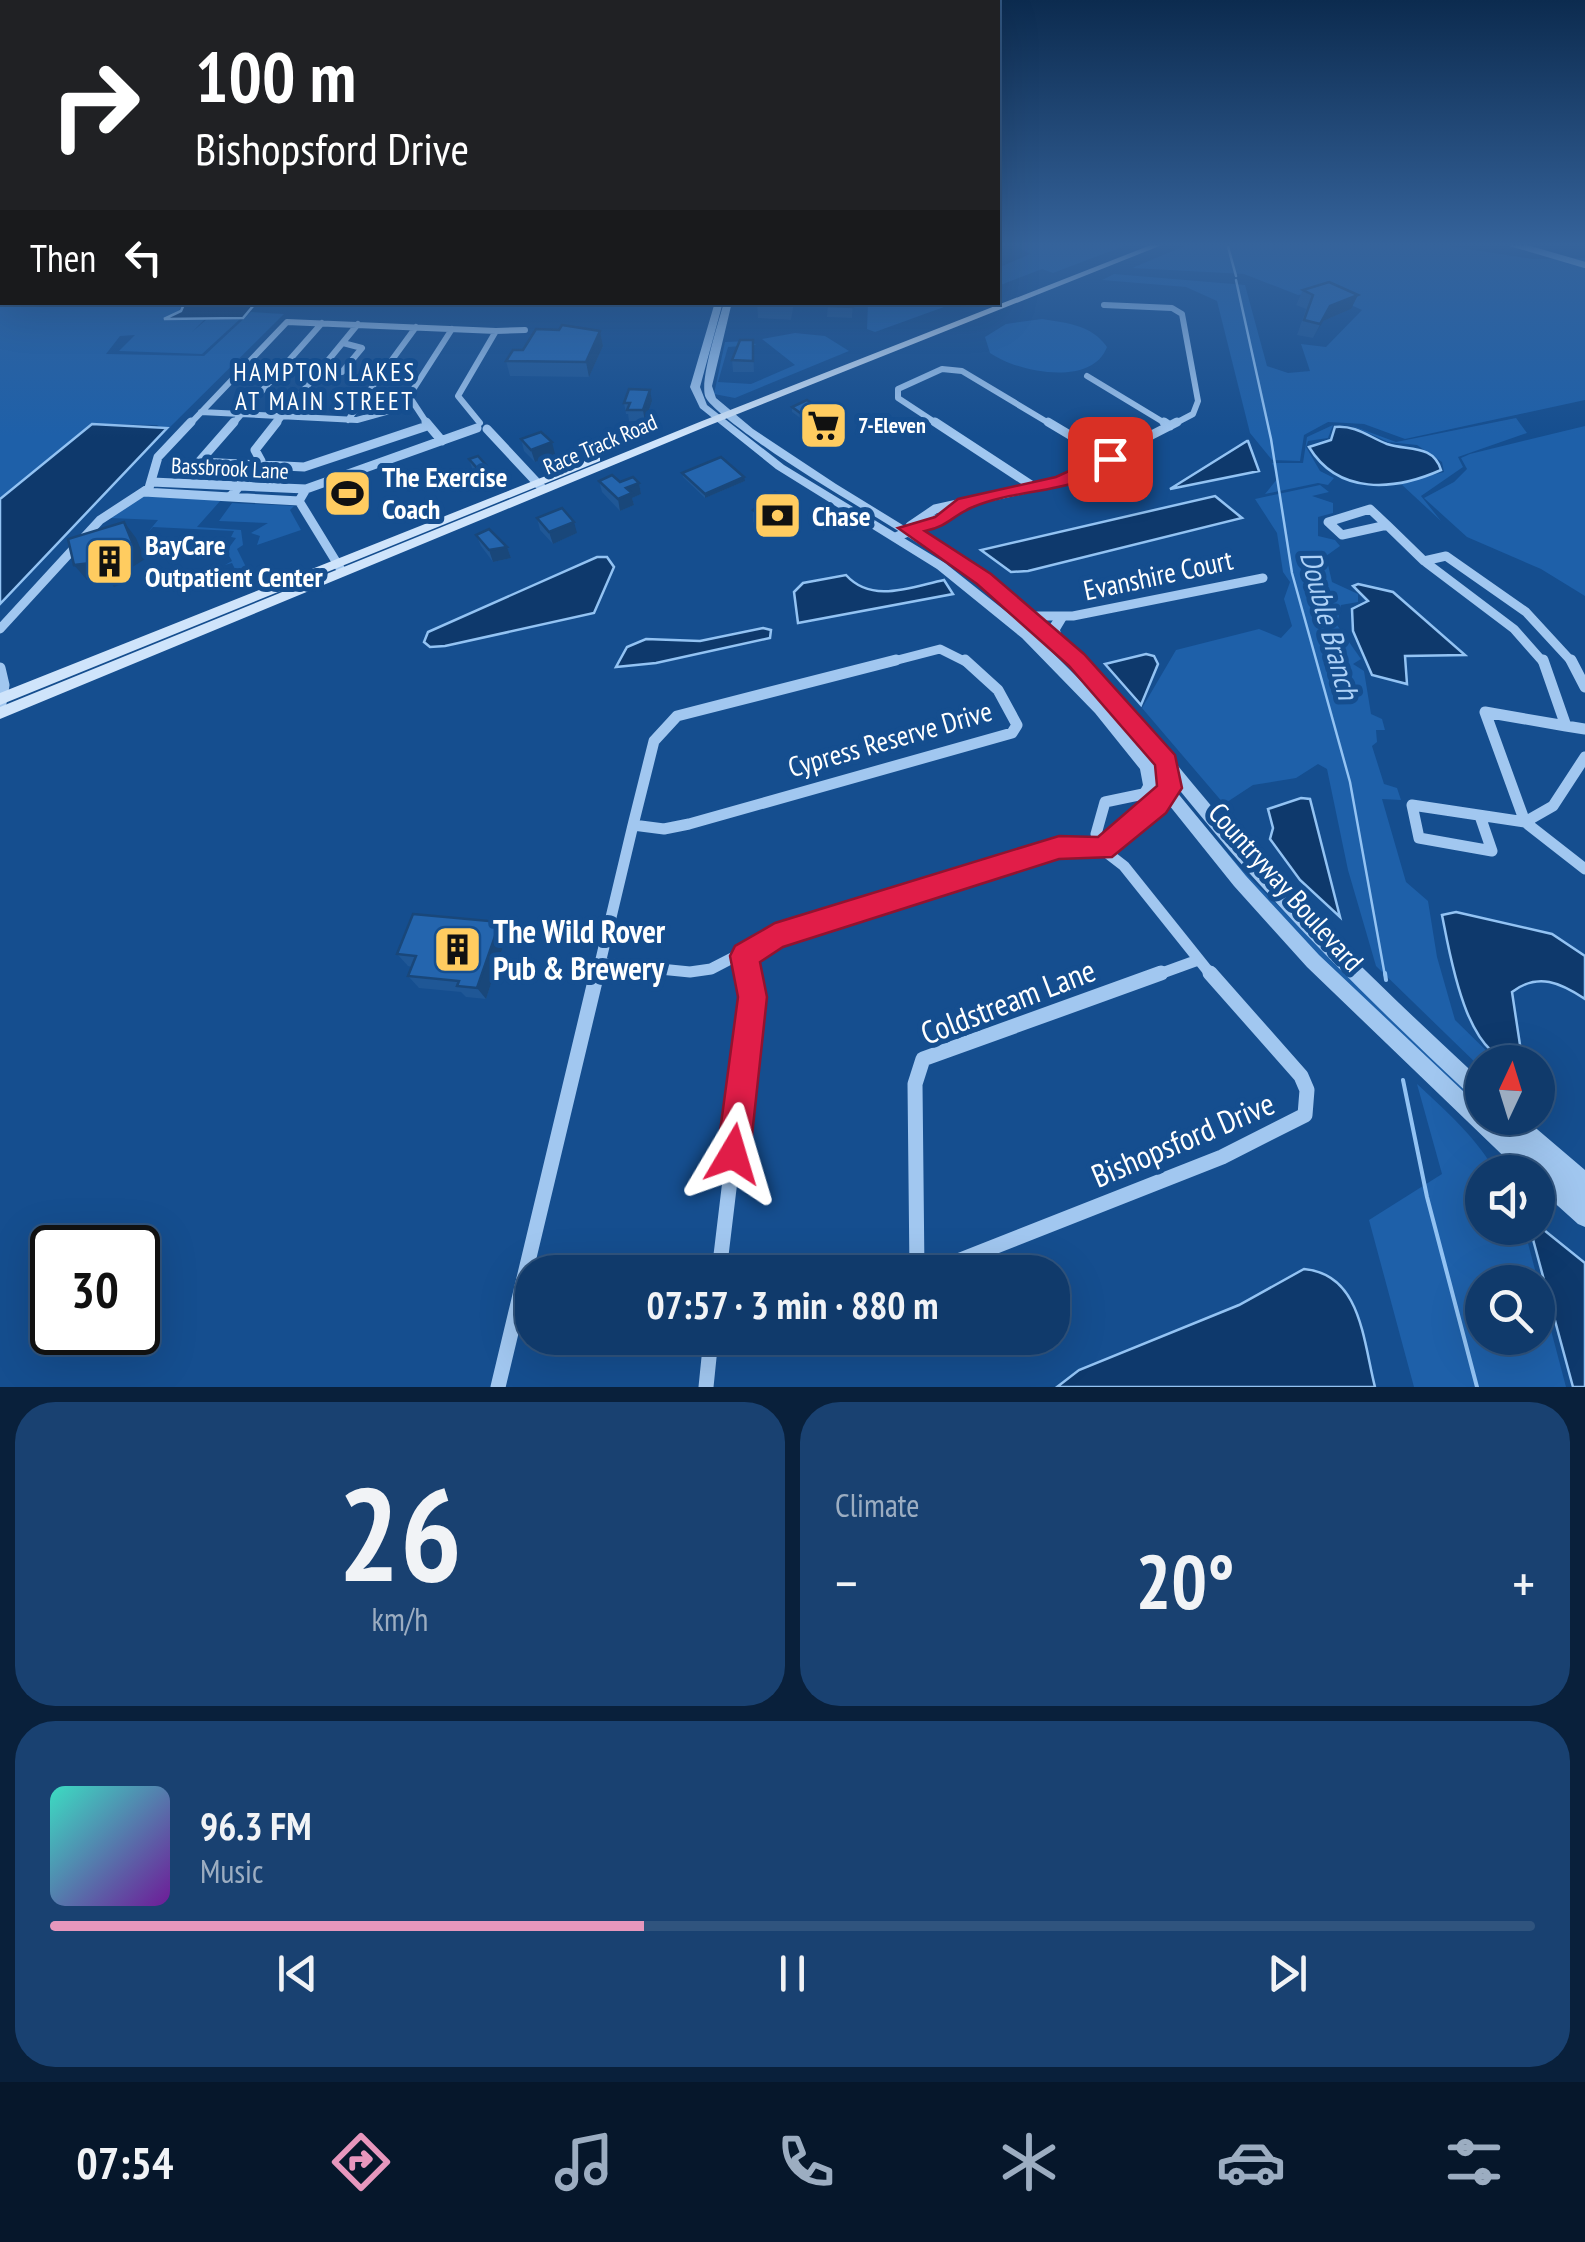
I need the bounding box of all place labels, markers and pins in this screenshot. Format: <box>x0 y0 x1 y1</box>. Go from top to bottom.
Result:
supermarket icon: 7-Eleven <box>797 399 849 451</box>
place label: 7-Eleven <box>858 411 926 439</box>
pin <box>1068 417 1153 502</box>
place label: The Exercise Coach <box>382 458 507 527</box>
sports icon: The Exercise Coach <box>321 467 373 519</box>
bank icon: Chase <box>751 490 803 542</box>
place label: Chase <box>812 497 871 534</box>
place label: BayCare Outpatient Center <box>145 526 323 595</box>
building icon: BayCare Outpatient Center <box>84 535 136 587</box>
place label: The Wild Rover Pub & Brewery <box>493 910 666 989</box>
building icon: The Wild Rover Pub & Brewery <box>432 924 484 976</box>

